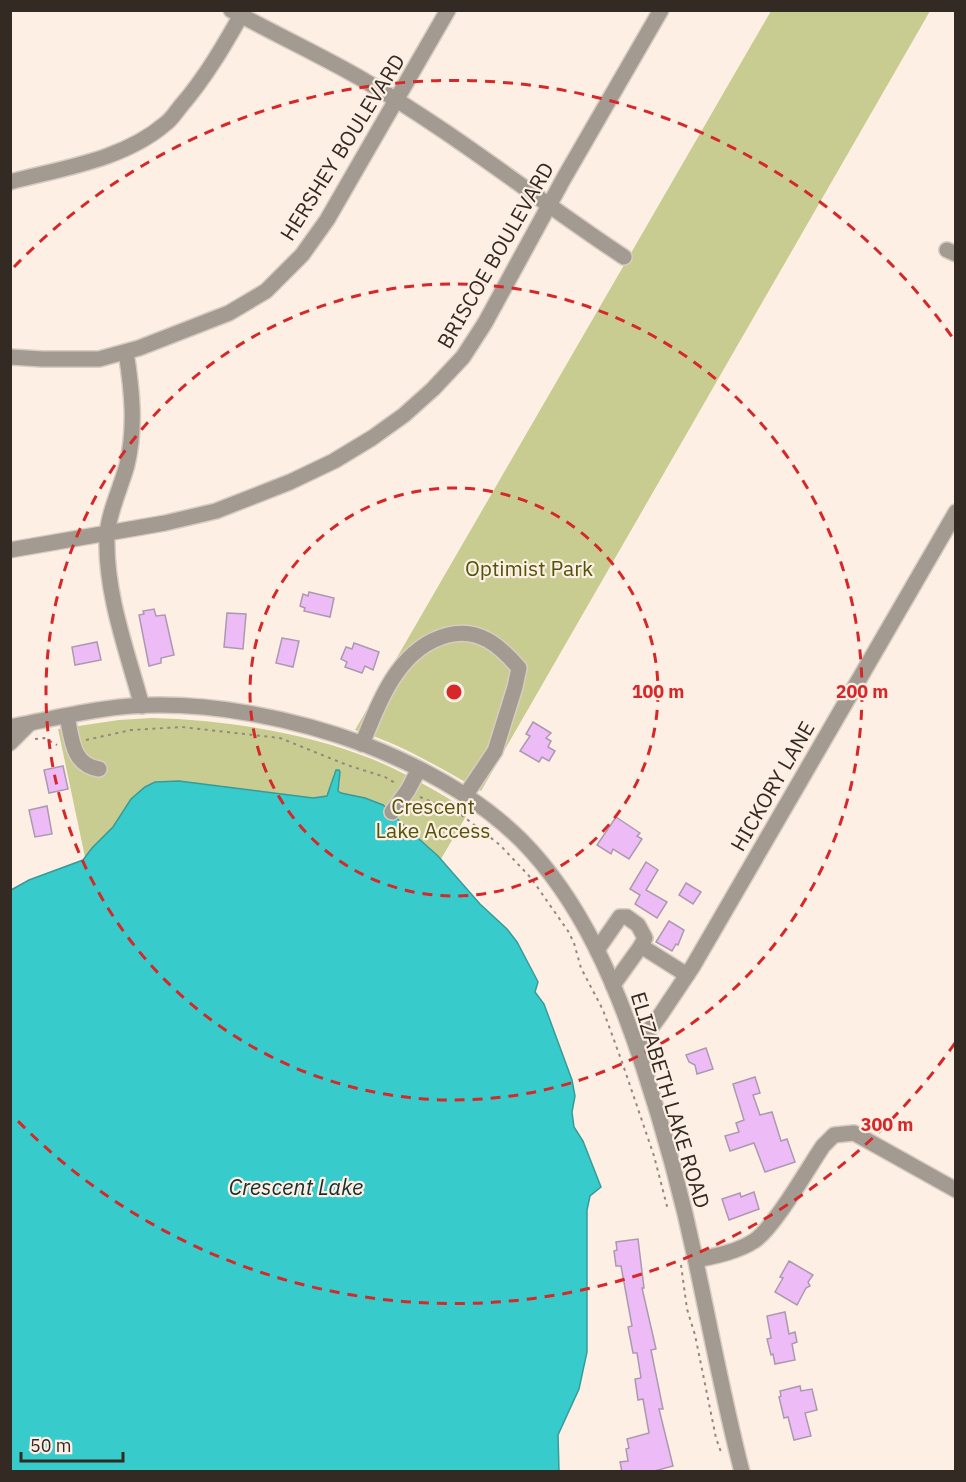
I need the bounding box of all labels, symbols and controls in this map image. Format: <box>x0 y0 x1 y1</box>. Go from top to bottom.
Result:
street label: HERSHEY BOULEVARD <box>273 48 411 246</box>
street label: BRISCOE BOULEVARD <box>430 157 560 353</box>
park label: Optimist Park <box>465 554 593 582</box>
text: 100 m <box>632 680 684 703</box>
text: 200 m <box>836 680 888 703</box>
centre of rings <box>444 682 464 702</box>
street label: HICKORY LANE <box>723 716 821 856</box>
park label: Crescent Lake Access <box>375 792 491 844</box>
street label: ELIZABETH LAKE ROAD <box>625 988 717 1212</box>
text: 300 m <box>861 1113 913 1136</box>
water label: Crescent Lake <box>229 1172 363 1201</box>
scale bar <box>21 1425 123 1463</box>
text: 50 m <box>30 1434 72 1457</box>

